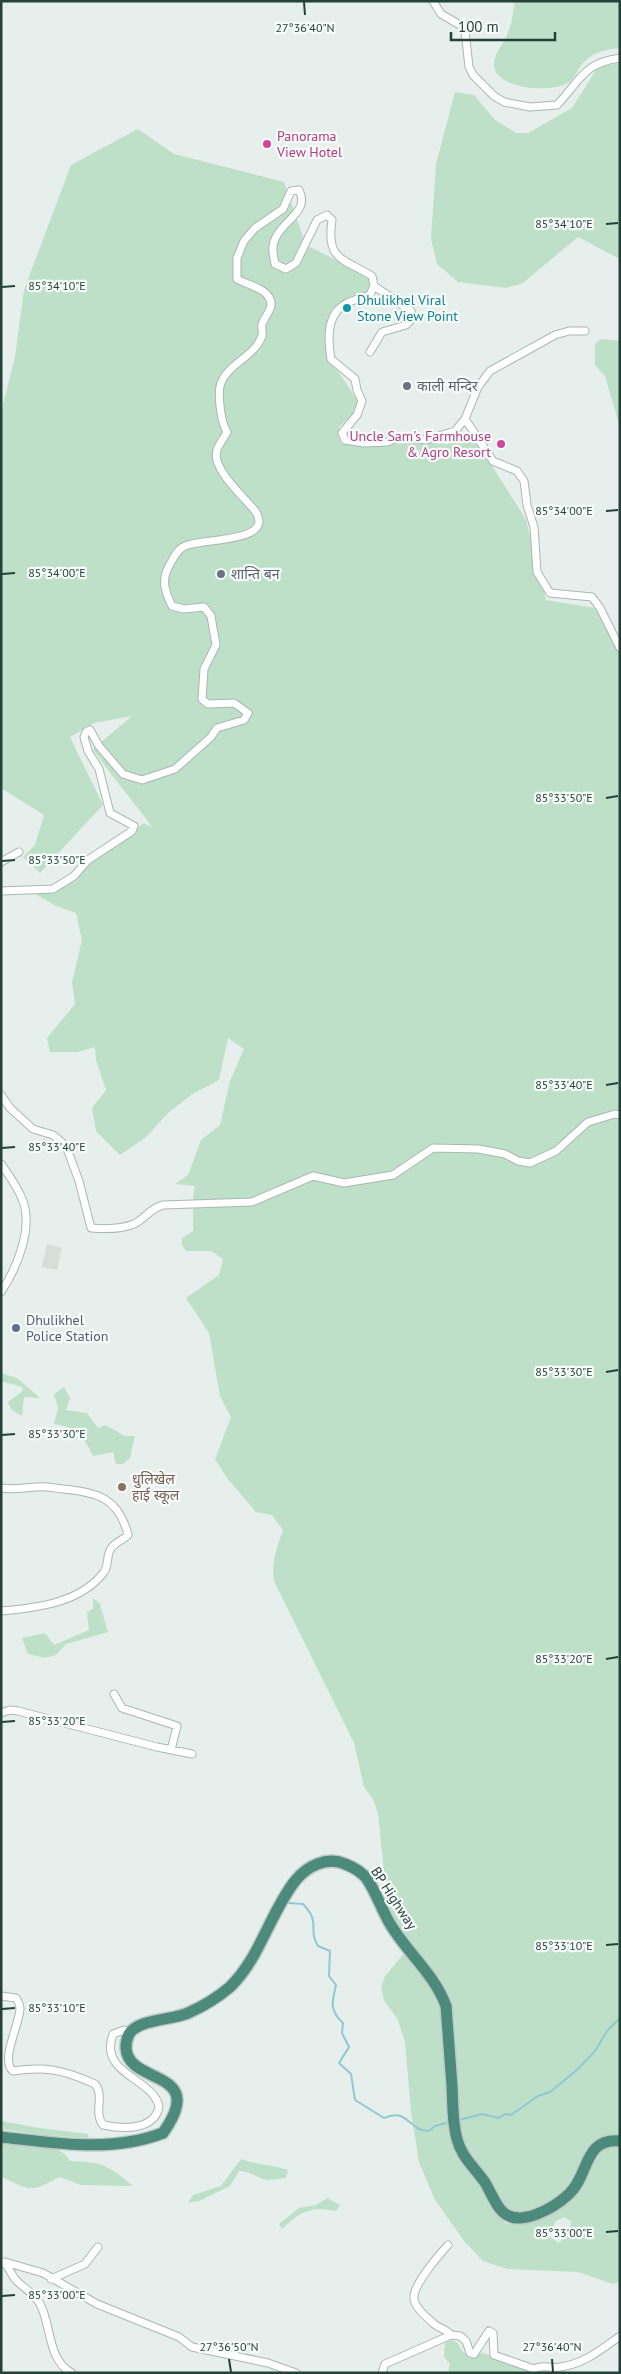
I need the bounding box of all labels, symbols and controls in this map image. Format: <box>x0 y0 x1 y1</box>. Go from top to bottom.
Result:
scale bar <box>451 10 555 42</box>
text: 100 m <box>458 17 499 36</box>
text: 27°36'40"N <box>275 20 335 35</box>
place label: Panorama View Hotel <box>276 127 342 161</box>
marker: Panorama View Hotel <box>261 138 273 150</box>
text: 85°34'10"E <box>535 216 593 231</box>
text: 85°34'10"E <box>28 278 86 293</box>
place label: Dhulikhel Viral Stone View Point <box>357 291 458 325</box>
marker: Dhulikhel Viral Stone View Point <box>341 302 353 314</box>
place label: काली मन्दिर <box>417 377 478 395</box>
marker: काली मन्दिर <box>401 380 413 392</box>
place label: Uncle Sam's Farmhouse & Agro Resort <box>349 427 491 461</box>
marker: Uncle Sam's Farmhouse & Agro Resort <box>495 438 507 450</box>
text: 85°34'00"E <box>535 503 593 518</box>
text: 85°34'00"E <box>28 565 86 580</box>
place label: शान्ति बन <box>231 565 280 583</box>
marker: शान्ति बन <box>215 568 227 580</box>
text: 85°33'50"E <box>535 790 593 805</box>
text: 85°33'50"E <box>28 852 86 867</box>
text: 85°33'40"E <box>535 1077 593 1092</box>
text: 85°33'40"E <box>28 1139 86 1154</box>
place label: Dhulikhel Police Station <box>26 1311 108 1345</box>
marker: Dhulikhel Police Station <box>10 1322 22 1334</box>
text: 85°33'30"E <box>535 1364 593 1379</box>
text: 85°33'30"E <box>28 1426 86 1441</box>
place label: धुलिखेल हाई स्कूल <box>132 1470 180 1505</box>
marker: धुलिखेल हाई स्कूल <box>116 1481 128 1493</box>
text: 85°33'20"E <box>535 1651 593 1666</box>
text: 85°33'20"E <box>28 1713 86 1728</box>
street label: BP Highway <box>367 1863 421 1933</box>
text: 85°33'10"E <box>535 1938 593 1953</box>
text: 85°33'10"E <box>28 2000 86 2015</box>
text: 85°33'00"E <box>535 2225 593 2240</box>
text: 85°33'00"E <box>28 2287 86 2302</box>
text: 27°36'50"N <box>199 2339 259 2354</box>
text: 27°36'40"N <box>522 2339 582 2354</box>

